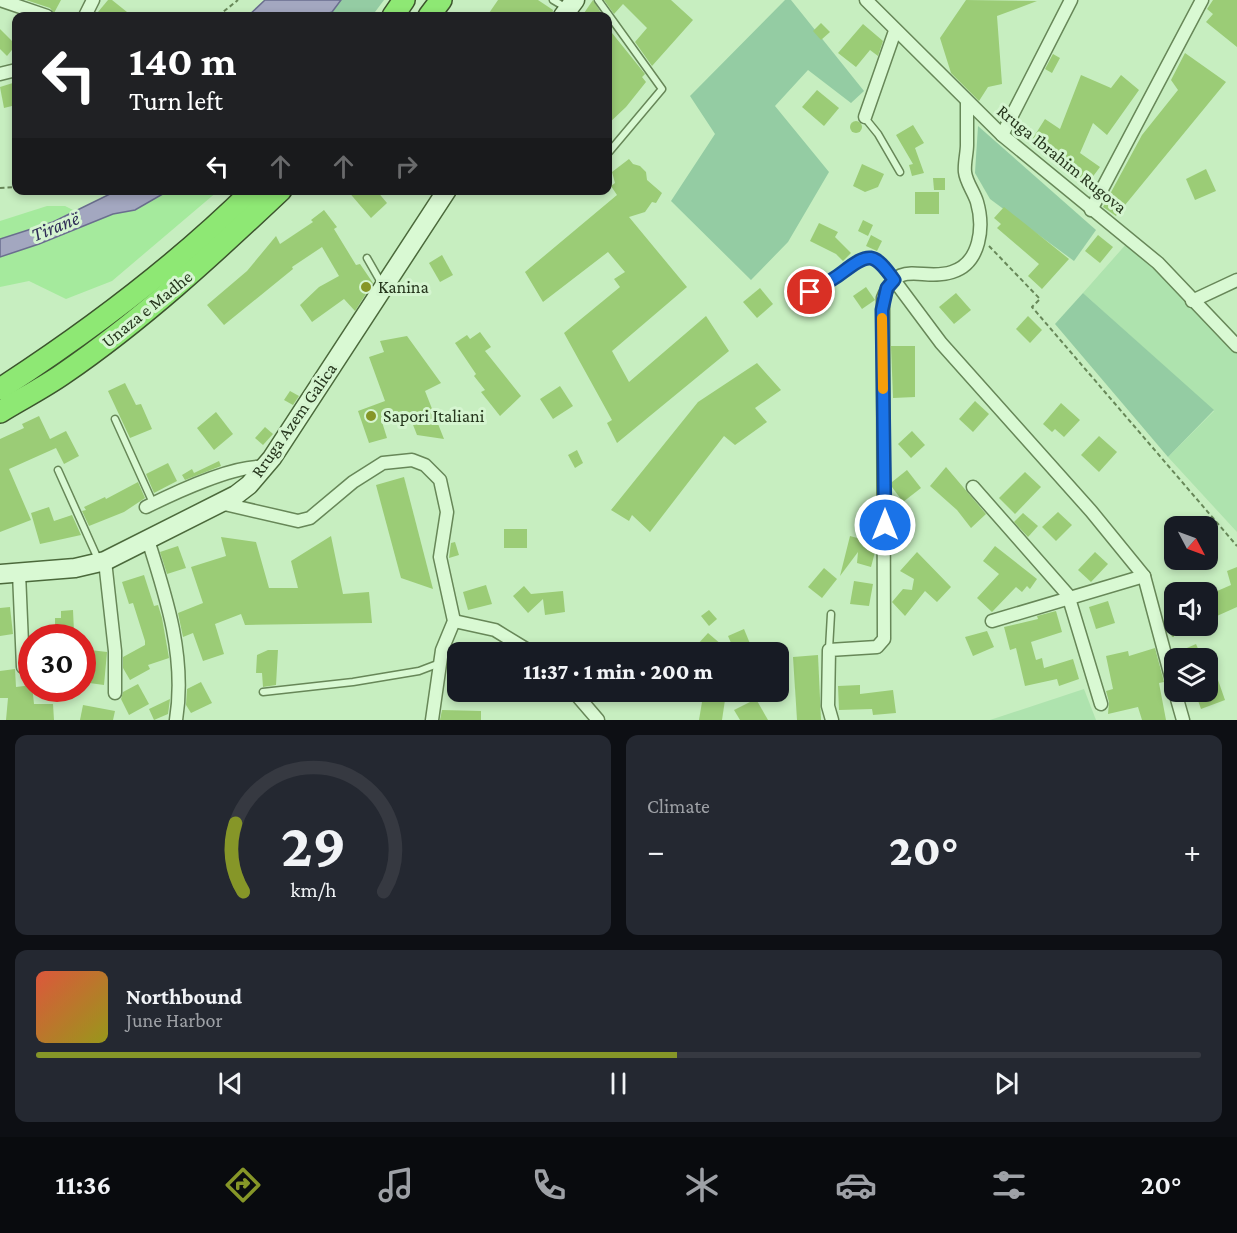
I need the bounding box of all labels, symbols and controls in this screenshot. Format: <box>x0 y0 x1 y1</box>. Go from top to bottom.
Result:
icon: left <box>30 36 108 114</box>
text: 140 m <box>129 37 237 84</box>
text: Turn left <box>129 86 223 116</box>
street label: Rruga Ibrahim Rugova <box>993 101 1131 217</box>
icon: left <box>201 150 234 183</box>
icon: ahead <box>264 150 297 183</box>
icon: ahead <box>327 150 360 183</box>
icon: right <box>390 150 423 183</box>
water label: Tiranë <box>28 206 83 246</box>
street label: Unaza e Madhe <box>98 266 196 352</box>
pin <box>784 266 835 317</box>
icon: arrive <box>793 275 826 308</box>
place label: Kanina <box>378 277 429 297</box>
marker: Kanina <box>359 280 373 294</box>
street label: Rruga Azem Galica <box>247 359 341 481</box>
place label: Sapori Italiani <box>383 406 485 426</box>
marker: Sapori Italiani <box>364 409 378 423</box>
position arrow <box>853 493 917 557</box>
north arrow <box>1164 516 1218 570</box>
map controls <box>1164 516 1218 702</box>
button: sound <box>1164 582 1218 636</box>
speed limit sign: 30 <box>18 624 96 702</box>
button: layers <box>1164 648 1218 702</box>
text: 11:37 · 1 min · 200 m <box>523 659 713 684</box>
text: Climate <box>647 795 710 817</box>
text: 29 <box>280 810 346 879</box>
text: 20° <box>889 825 959 875</box>
text: − <box>647 832 664 869</box>
text: + <box>1184 832 1201 869</box>
text: km/h <box>290 878 337 902</box>
text: Northbound <box>126 984 242 1009</box>
text: June Harbor <box>126 1009 223 1031</box>
icon: previous <box>214 1067 247 1100</box>
icon: pause <box>602 1067 635 1100</box>
icon: next <box>990 1067 1023 1100</box>
icon: directions <box>222 1164 264 1206</box>
icon: music <box>375 1164 417 1206</box>
icon: phone <box>528 1164 570 1206</box>
icon: climate <box>681 1164 723 1206</box>
icon: car <box>835 1164 877 1206</box>
icon: filters <box>988 1164 1030 1206</box>
text: 11:36 <box>56 1170 111 1200</box>
text: 20° <box>1141 1170 1181 1200</box>

